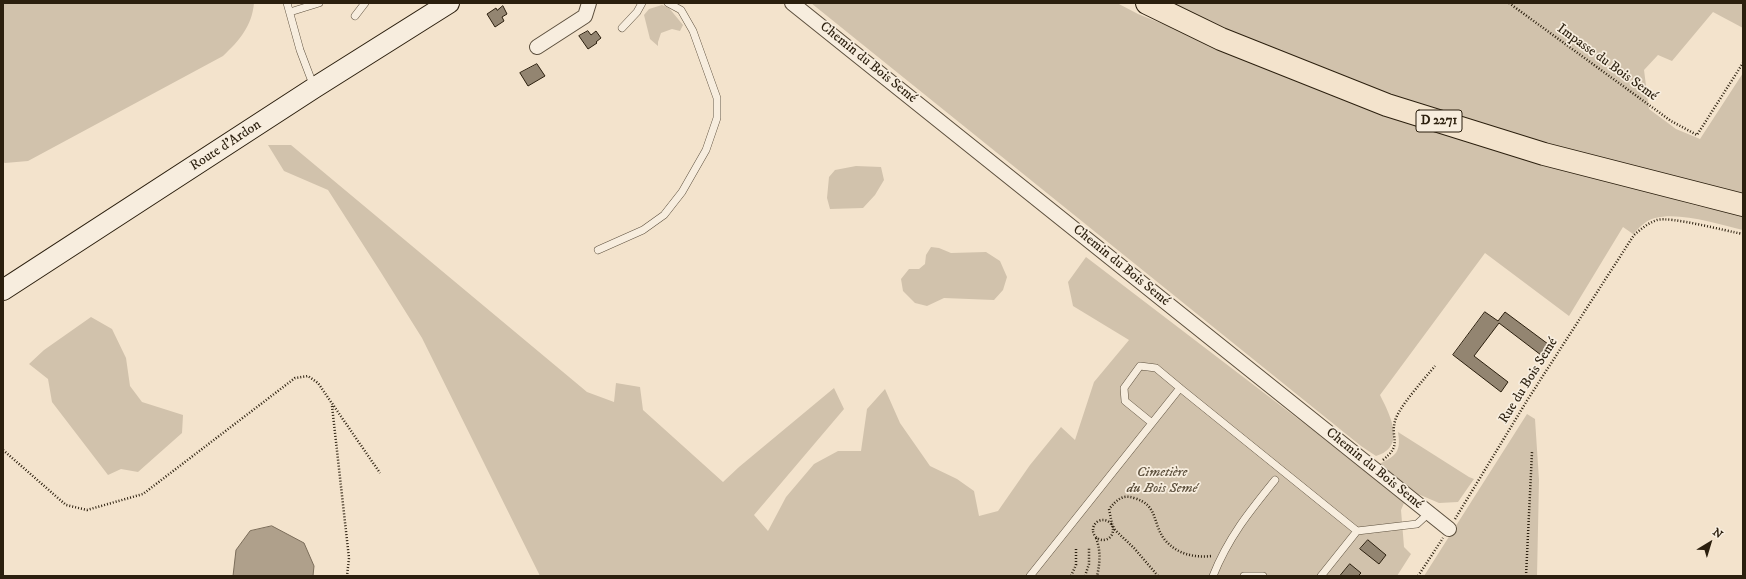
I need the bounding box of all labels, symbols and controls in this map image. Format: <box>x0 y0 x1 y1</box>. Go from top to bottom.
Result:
street label: Chemin du Bois Semé <box>816 19 920 107</box>
street label: Impasse du Bois Semé <box>1553 21 1661 105</box>
road number: D 2271 <box>1416 110 1462 132</box>
street label: Route d'Ardon <box>187 117 265 175</box>
street label: Chemin du Bois Semé <box>1069 222 1173 310</box>
street label: Rue du Bois Semé <box>1496 335 1562 427</box>
street label: Chemin du Bois Semé <box>1322 425 1426 513</box>
park label: Cimetière du Bois Semé <box>1127 465 1197 498</box>
north arrow <box>1690 523 1730 563</box>
text: N <box>1710 525 1725 542</box>

